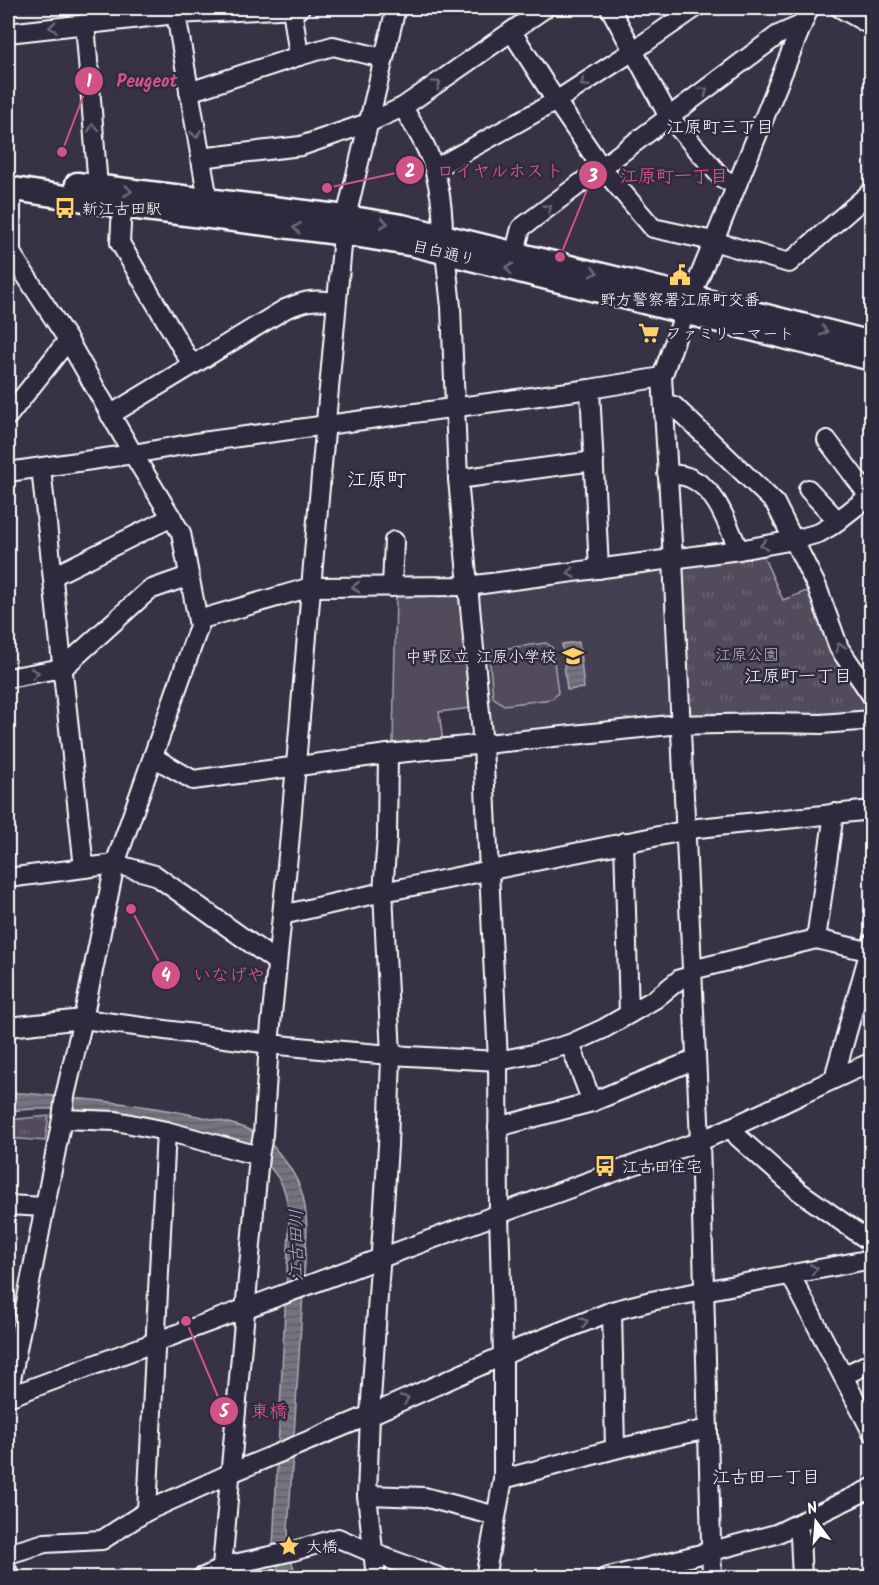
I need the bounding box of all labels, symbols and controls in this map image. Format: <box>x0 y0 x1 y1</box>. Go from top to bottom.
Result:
one-way arrow <box>49 21 58 33</box>
callout: Peugeot <box>74 63 189 99</box>
text: 1 <box>86 68 92 97</box>
text: Peugeot <box>116 68 178 97</box>
one-way arrow <box>580 75 590 87</box>
one-way arrow <box>430 80 441 91</box>
one-way arrow <box>697 87 708 98</box>
district label: 江原町三丁目 <box>666 114 774 143</box>
one-way arrow <box>87 124 100 133</box>
one-way arrow <box>189 128 202 138</box>
callout: ロイヤルホスト <box>395 152 575 188</box>
callout: 江原町一丁目 <box>578 157 740 193</box>
text: 2 <box>405 158 415 187</box>
text: ロイヤルホスト <box>436 158 564 187</box>
text: 3 <box>587 163 598 192</box>
text: 江原町一丁目 <box>620 163 728 192</box>
one-way arrow <box>123 184 132 196</box>
bus stop icon: 新江古田駅 <box>53 196 77 220</box>
place label: 新江古田駅 <box>82 197 162 222</box>
one-way arrow <box>542 205 553 216</box>
one-way arrow <box>379 216 388 228</box>
one-way arrow <box>293 223 302 235</box>
street label: 目白通り <box>410 234 478 273</box>
one-way arrow <box>504 263 514 276</box>
public building icon: 野方警察署江原町交番 <box>668 263 692 287</box>
one-way arrow <box>589 265 599 278</box>
place label: 野方警察署江原町交番 <box>600 288 760 313</box>
supermarket icon: ファミリーマート <box>637 321 661 345</box>
place label: ファミリーマート <box>666 322 794 347</box>
one-way arrow <box>819 323 829 336</box>
district label: 江原町 <box>347 465 407 497</box>
one-way arrow <box>759 538 769 551</box>
one-way arrow <box>567 566 576 578</box>
one-way arrow <box>352 581 361 593</box>
one-way arrow <box>836 642 848 653</box>
park label: 江原公園 <box>715 643 779 668</box>
school or university icon: 中野区立 江原小学校 <box>561 644 585 668</box>
place label: 中野区立 江原小学校 <box>406 645 556 670</box>
district label: 江原町一丁目 <box>744 663 852 692</box>
one-way arrow <box>31 668 40 680</box>
callout: いなげや <box>151 957 277 993</box>
text: 4 <box>161 962 171 991</box>
text: いなげや <box>193 962 265 991</box>
bus stop icon: 江古田住宅 <box>593 1154 617 1178</box>
place label: 江古田住宅 <box>622 1155 702 1180</box>
water label: 江古田川 <box>283 1209 312 1281</box>
one-way arrow <box>809 1263 819 1276</box>
one-way arrow <box>578 1317 589 1329</box>
callout: 東橋 <box>209 1393 299 1429</box>
one-way arrow <box>399 1394 410 1406</box>
text: 5 <box>218 1398 230 1427</box>
text: 東橋 <box>251 1398 287 1427</box>
district label: 江古田一丁目 <box>712 1464 820 1493</box>
north arrow <box>786 1492 846 1552</box>
text: N <box>804 1496 821 1522</box>
place icon: 大橋 <box>277 1534 301 1558</box>
place label: 大橋 <box>306 1535 338 1560</box>

